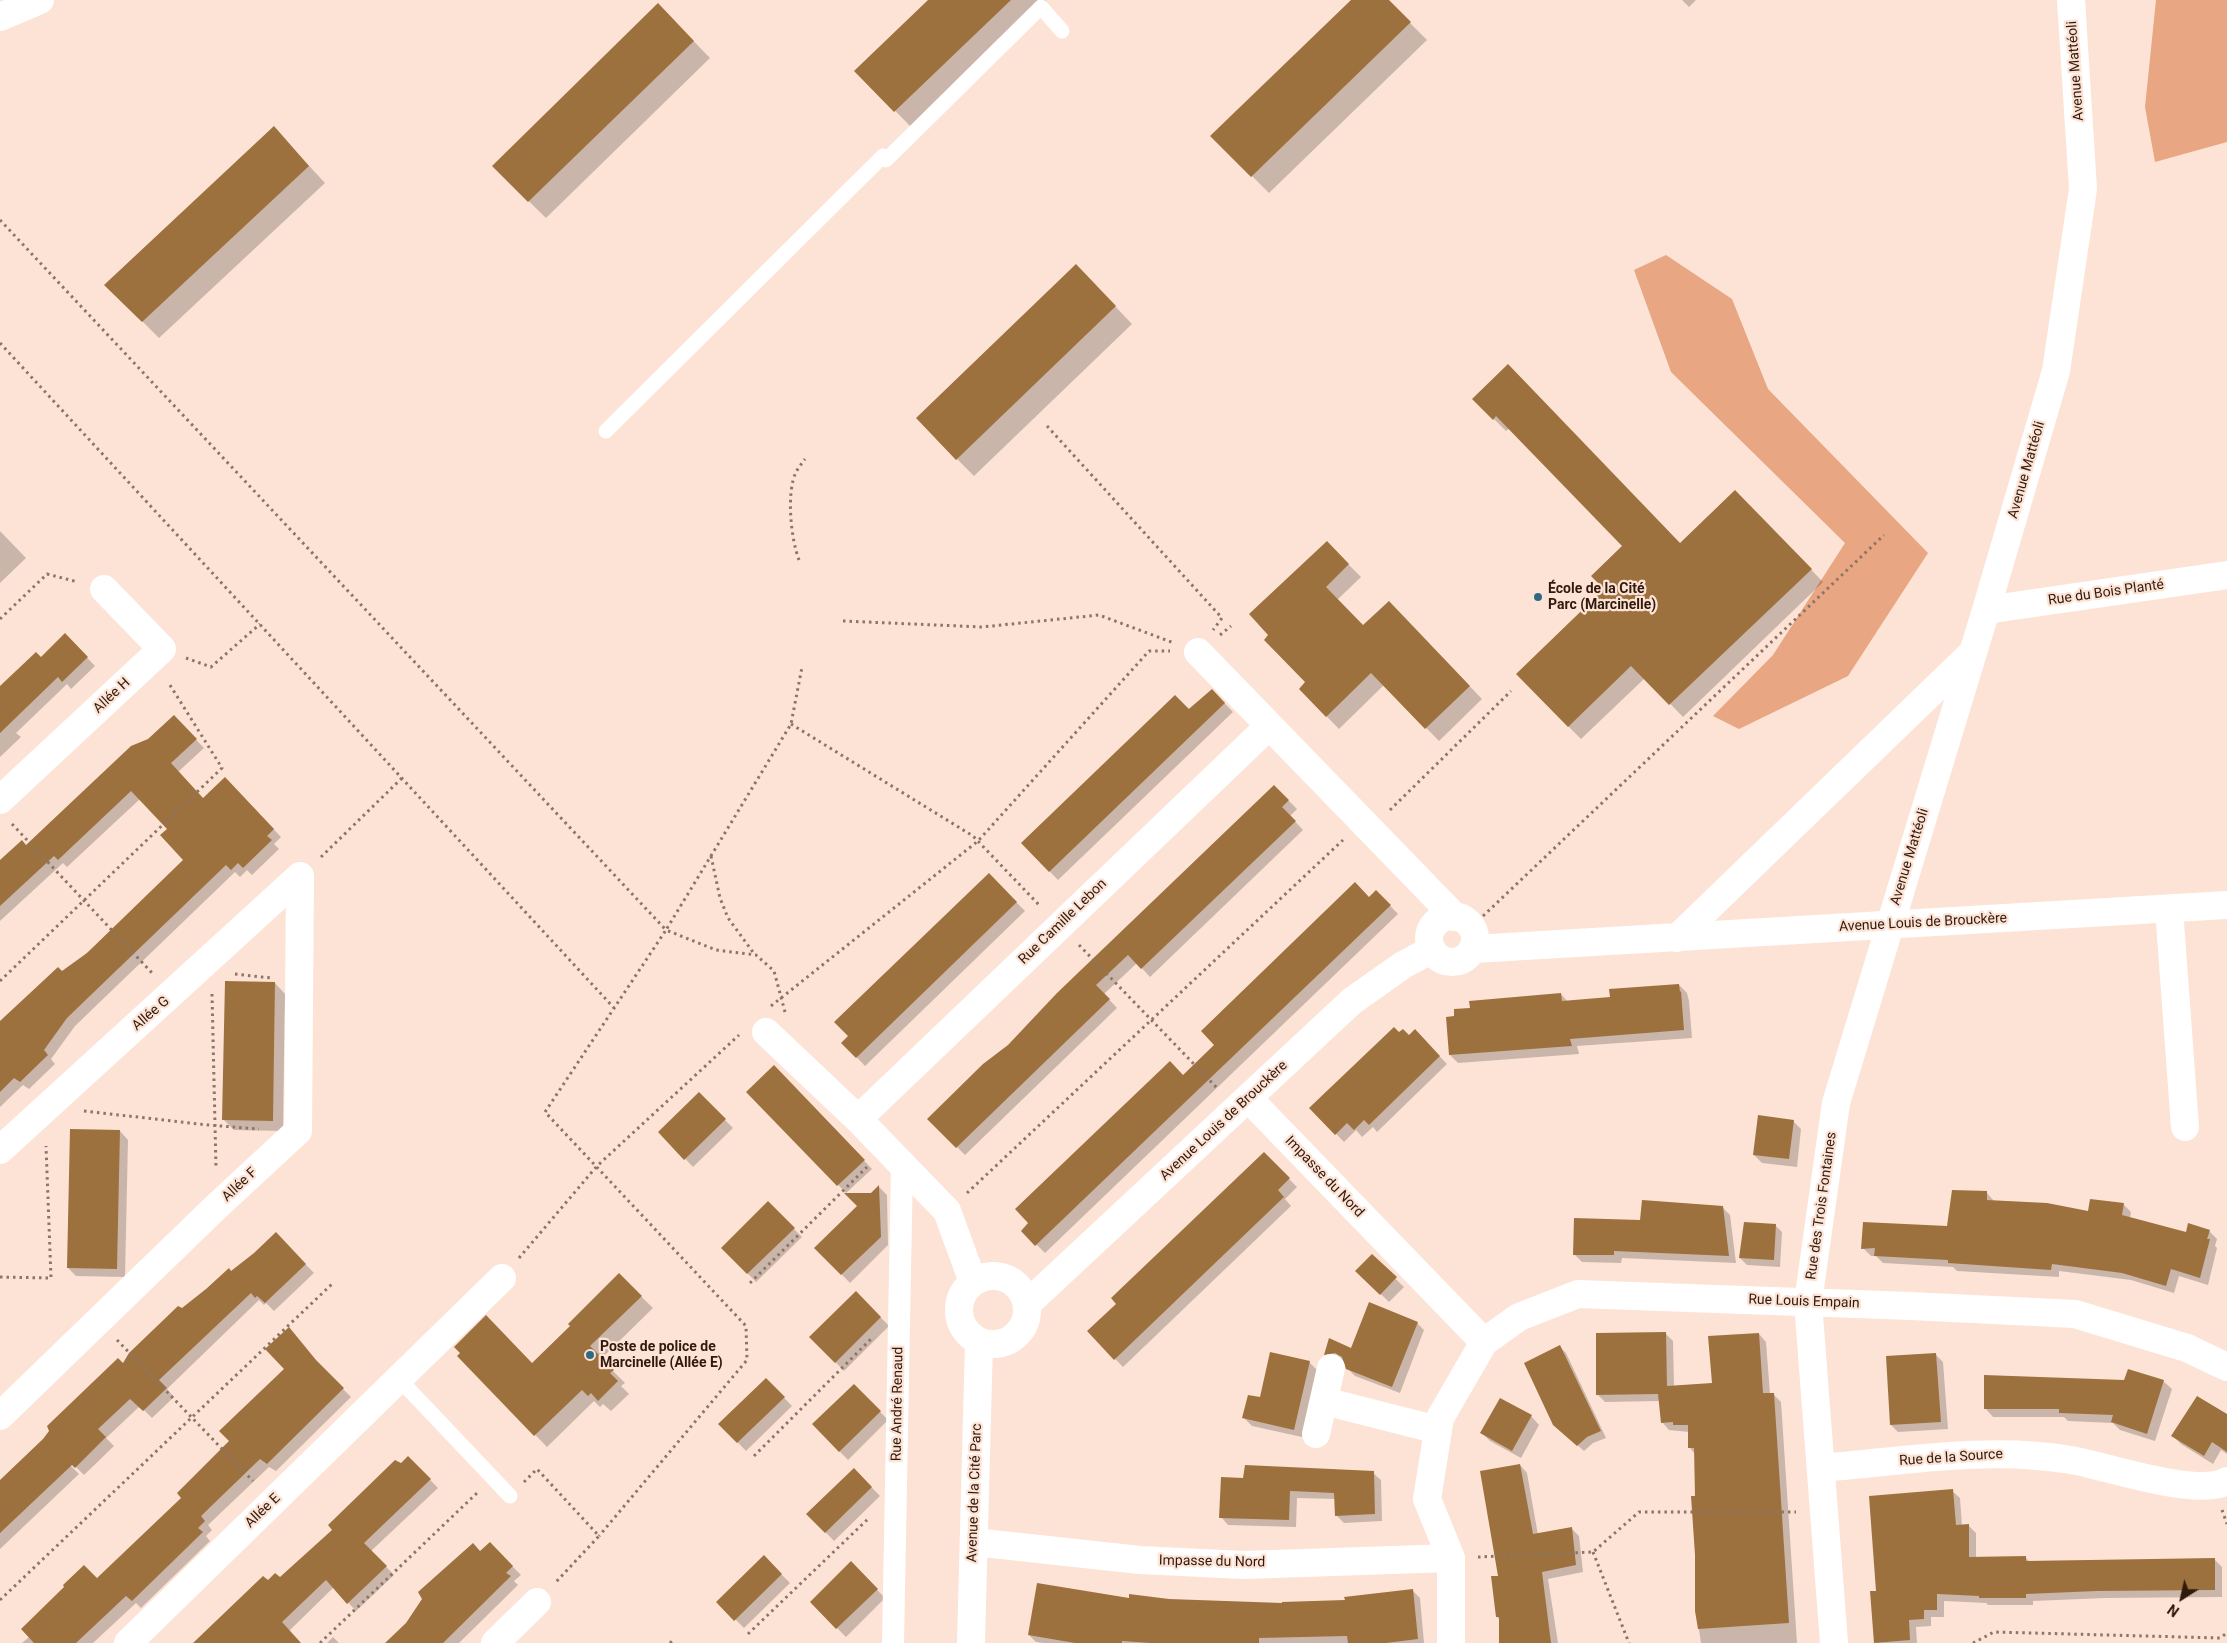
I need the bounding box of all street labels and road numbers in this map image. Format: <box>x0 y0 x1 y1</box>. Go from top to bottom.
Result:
street label: Avenue Mattéoli <box>2064 20 2088 122</box>
street label: Avenue Mattéoli <box>2005 419 2049 521</box>
street label: Rue du Bois Planté <box>2047 577 2165 609</box>
street label: Allée H <box>90 675 134 717</box>
street label: Avenue Mattéoli <box>1887 807 1933 907</box>
street label: Rue Camille Lebon <box>1015 876 1111 968</box>
street label: Avenue Louis de Brouckère <box>1839 910 2007 936</box>
street label: Allée G <box>129 993 173 1035</box>
street label: Avenue Louis de Brouckère <box>1157 1058 1291 1184</box>
street label: Rue des Trois Fontaines <box>1803 1131 1841 1281</box>
street label: Impasse du Nord <box>1281 1133 1367 1221</box>
street label: Allée F <box>219 1165 261 1205</box>
street label: Rue Louis Empain <box>1748 1292 1860 1312</box>
street label: Rue André Renaud <box>889 1347 907 1461</box>
street label: Avenue de la Cité Parc <box>964 1423 986 1563</box>
street label: Rue de la Source <box>1899 1446 2003 1470</box>
street label: Allée E <box>242 1490 284 1532</box>
street label: Impasse du Nord <box>1159 1553 1265 1571</box>

